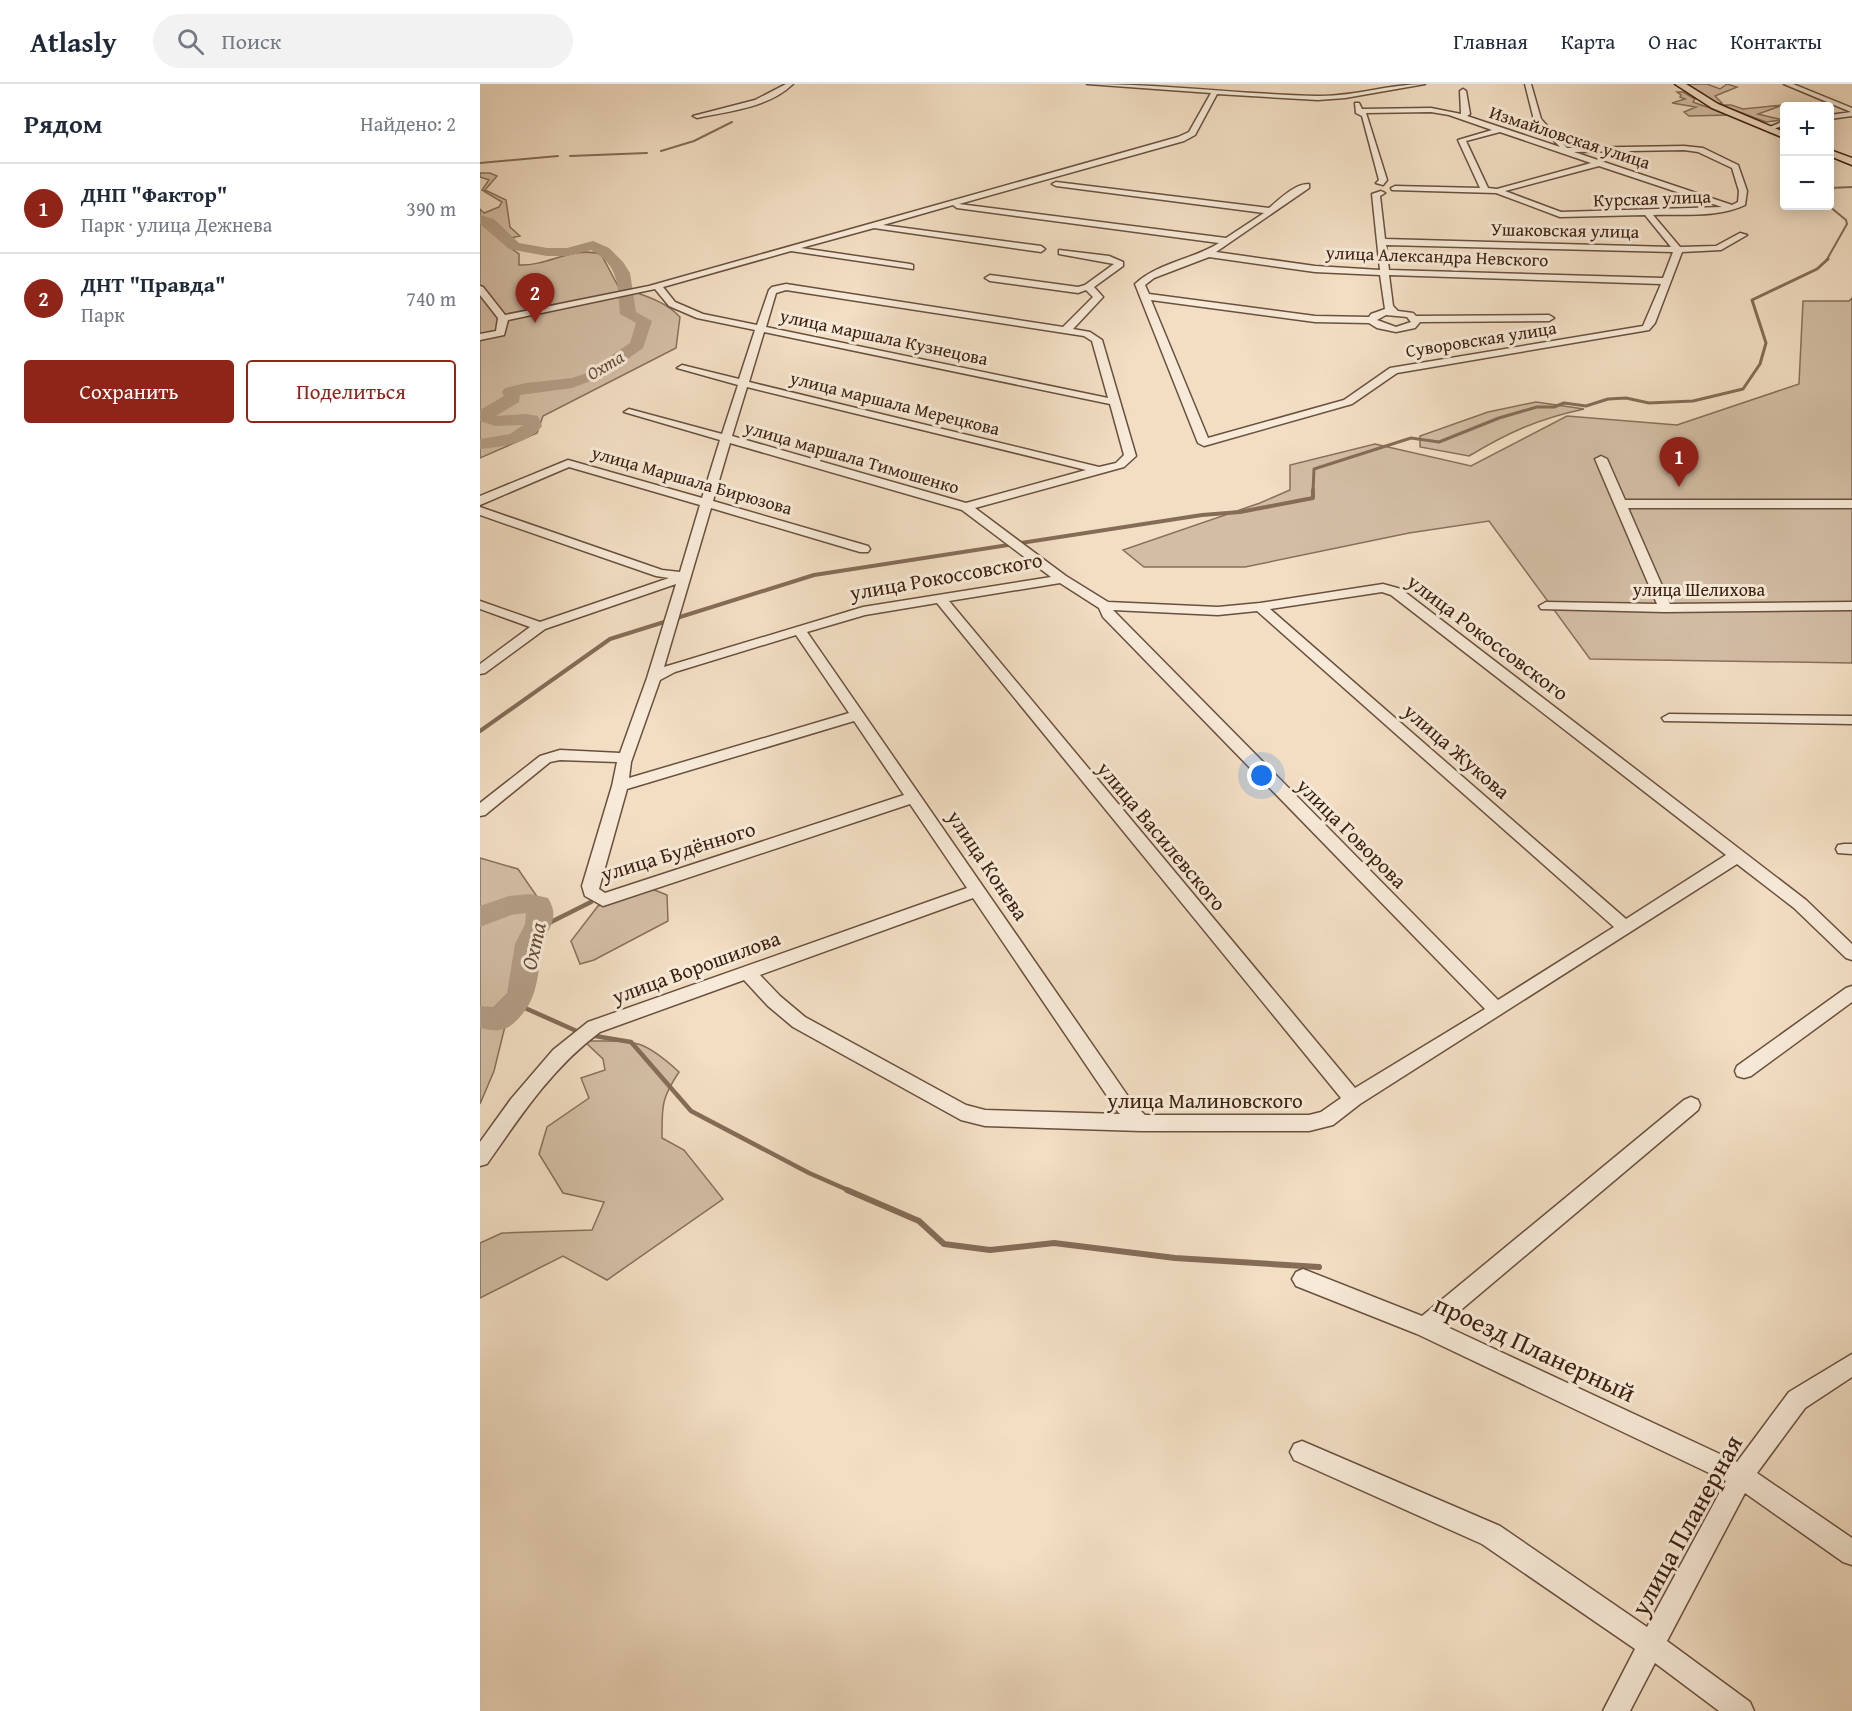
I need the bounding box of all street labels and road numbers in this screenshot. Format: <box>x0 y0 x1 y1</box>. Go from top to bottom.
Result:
street label: Измайловская улица <box>1486 98 1654 176</box>
street label: Курская улица <box>1593 182 1712 214</box>
street label: Ушаковская улица <box>1491 215 1640 245</box>
street label: улица Александра Невского <box>1324 239 1549 273</box>
street label: улица маршала Кузнецова <box>777 302 991 372</box>
street label: Суворовская улица <box>1404 314 1559 364</box>
street label: улица маршала Мерецкова <box>786 364 1003 442</box>
street label: улица маршала Тимошенко <box>740 413 963 501</box>
street label: улица Маршала Бирюзова <box>588 438 796 522</box>
street label: улица Рокоссовского <box>846 544 1045 608</box>
street label: улица Рокоссовского <box>1400 565 1575 708</box>
street label: улица Шелихова <box>1632 576 1766 603</box>
street label: улица Жукова <box>1396 695 1517 806</box>
street label: улица Василевского <box>1089 754 1234 918</box>
street label: улица Говорова <box>1289 770 1414 895</box>
street label: улица Конева <box>939 803 1036 926</box>
street label: улица Будённого <box>596 813 759 889</box>
street label: улица Ворошилова <box>607 922 784 1012</box>
street label: улица Малиновского <box>1106 1085 1303 1116</box>
street label: проезд Планерный <box>1428 1284 1642 1412</box>
street label: улица Планерная <box>1620 1428 1752 1623</box>

